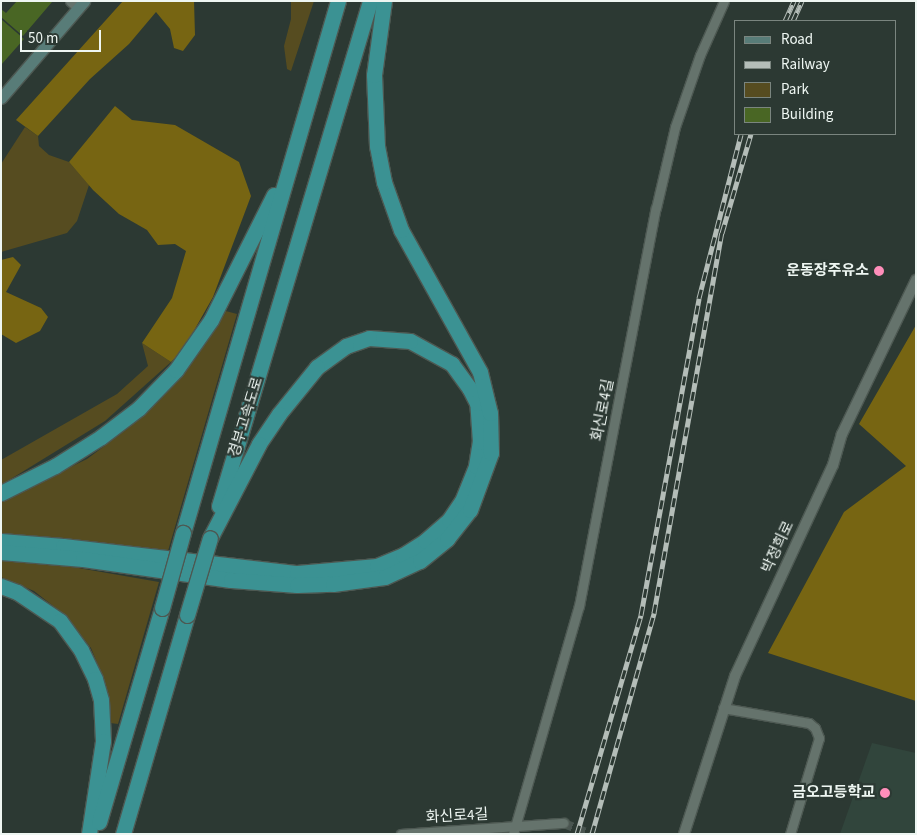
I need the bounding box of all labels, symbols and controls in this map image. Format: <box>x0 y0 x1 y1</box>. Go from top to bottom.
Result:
scale bar <box>22 20 104 52</box>
legend <box>734 20 897 135</box>
text: 50 m <box>28 28 58 49</box>
text: Road <box>781 29 813 50</box>
text: Railway <box>781 54 830 75</box>
text: Park <box>781 79 809 100</box>
text: Building <box>781 104 833 125</box>
place label: 운동장주유소 <box>786 262 869 280</box>
marker: 운동장주유소 <box>873 265 885 277</box>
street label: 경부고속도로 <box>225 375 267 459</box>
street label: 화신로4길 <box>588 378 618 442</box>
street label: 박정희로 <box>758 518 798 576</box>
place label: 금오고등학교 <box>792 784 875 802</box>
marker: 금오고등학교 <box>879 787 891 799</box>
street label: 화신로4길 <box>425 805 489 827</box>

